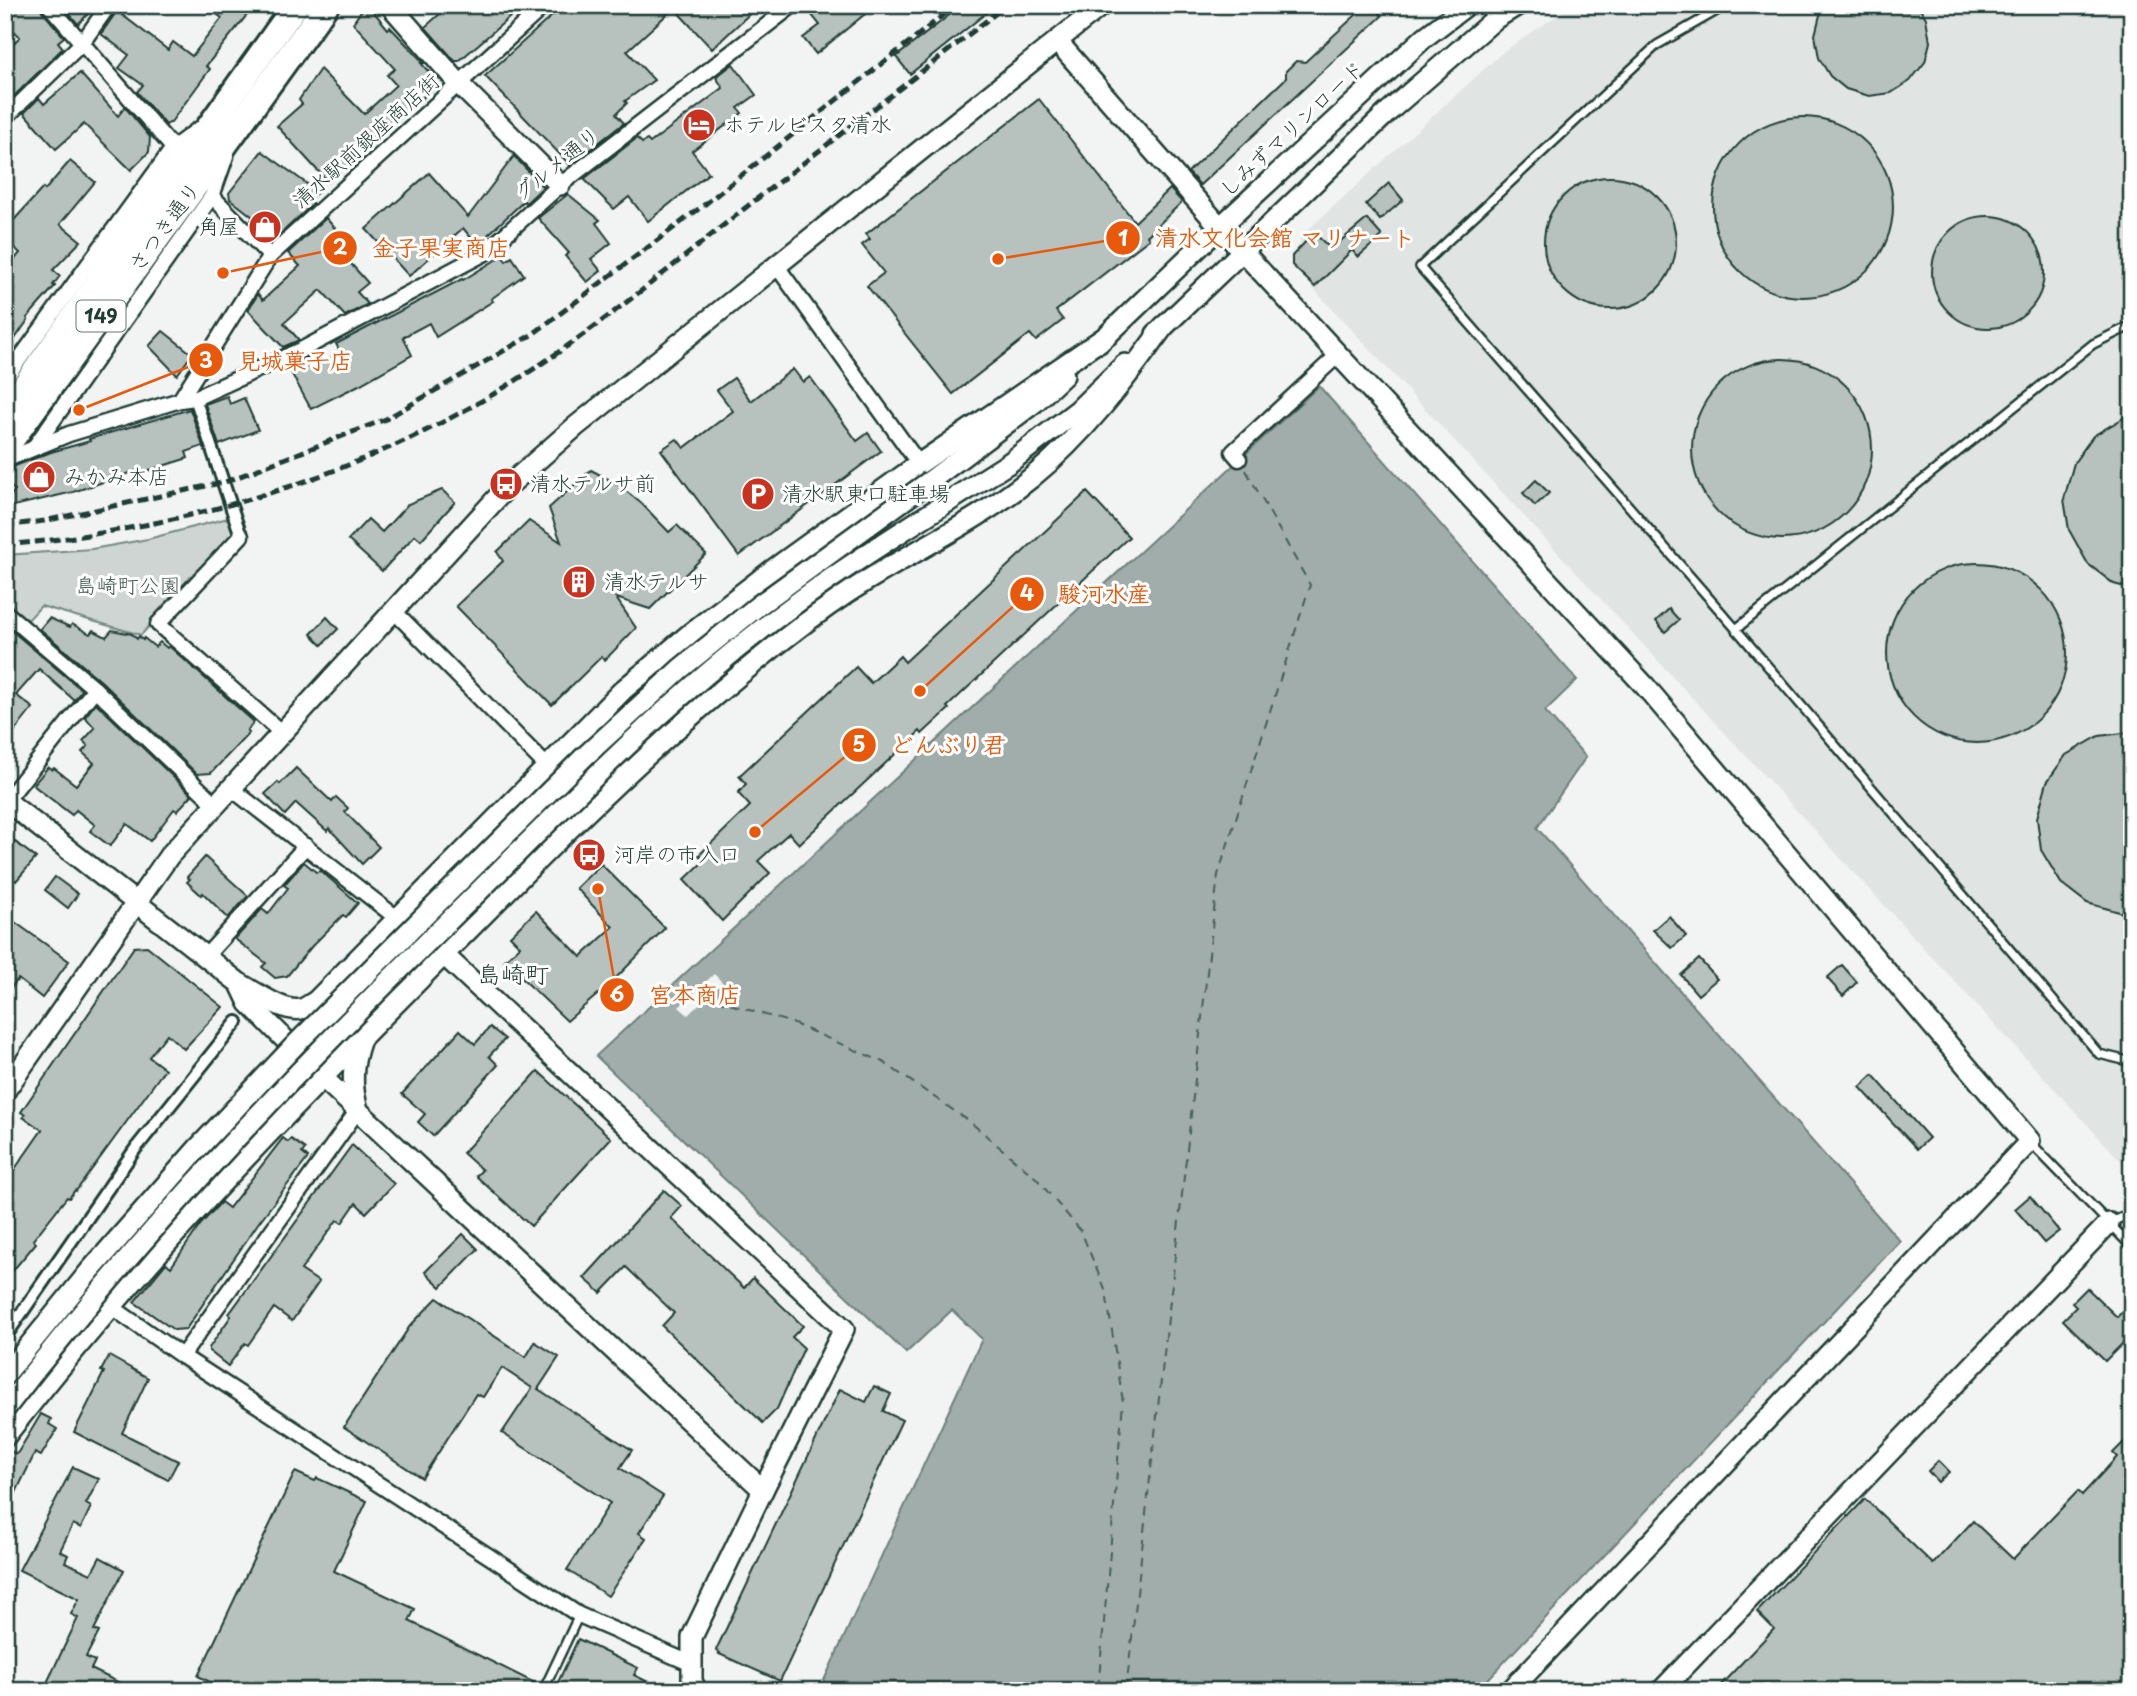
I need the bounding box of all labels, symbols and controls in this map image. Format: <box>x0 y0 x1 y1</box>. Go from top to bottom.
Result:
street label: しみずマリンロード <box>1211 52 1370 203</box>
street label: 清水駅前銀座商店街 <box>284 64 446 215</box>
hotel icon: ホテルビスタ清水 <box>680 106 718 144</box>
place label: ホテルビスタ清水 <box>724 107 892 139</box>
street label: グルメ通り <box>506 117 606 207</box>
street label: さつき通り <box>120 174 207 278</box>
shop icon: 角屋 <box>246 208 284 246</box>
place label: 角屋 <box>198 209 240 241</box>
callout: 清水文化会館 マリナート <box>1105 216 1429 260</box>
text: 清水文化会館 マリナート <box>1155 219 1415 254</box>
text: 1 <box>1118 221 1128 253</box>
callout: 金子果実商店 <box>323 226 524 270</box>
text: 金子果実商店 <box>372 229 510 264</box>
text: 2 <box>333 230 348 262</box>
road number: 149 <box>76 300 126 332</box>
callout: 見城菓子店 <box>188 338 366 382</box>
text: 見城菓子店 <box>238 342 353 377</box>
text: 3 <box>199 343 213 375</box>
shop icon: みかみ本店 <box>20 458 58 496</box>
place label: みかみ本店 <box>64 459 169 491</box>
bus stop icon: 清水テルサ前 <box>487 465 525 503</box>
place label: 清水テルサ前 <box>530 466 655 498</box>
parking icon: 清水駅東口駐車場 <box>739 475 777 513</box>
place label: 清水駅東口駐車場 <box>782 476 950 508</box>
building icon: 清水テルサ <box>560 563 598 601</box>
place label: 清水テルサ <box>604 564 708 596</box>
park label: 島崎町公園 <box>76 568 181 600</box>
callout: 駿河水産 <box>1009 572 1164 616</box>
text: 駿河水産 <box>1058 575 1150 610</box>
text: 4 <box>1020 576 1034 608</box>
callout: どんぶり君 <box>842 723 1020 767</box>
text: どんぶり君 <box>890 726 1006 761</box>
text: 5 <box>852 727 866 759</box>
bus stop icon: 河岸の市入口 <box>570 836 608 874</box>
place label: 河岸の市入口 <box>614 837 740 869</box>
district label: 島崎町 <box>477 955 549 991</box>
callout: 宮本商店 <box>600 973 755 1017</box>
text: 宮本商店 <box>649 976 741 1011</box>
text: 6 <box>610 977 625 1009</box>

